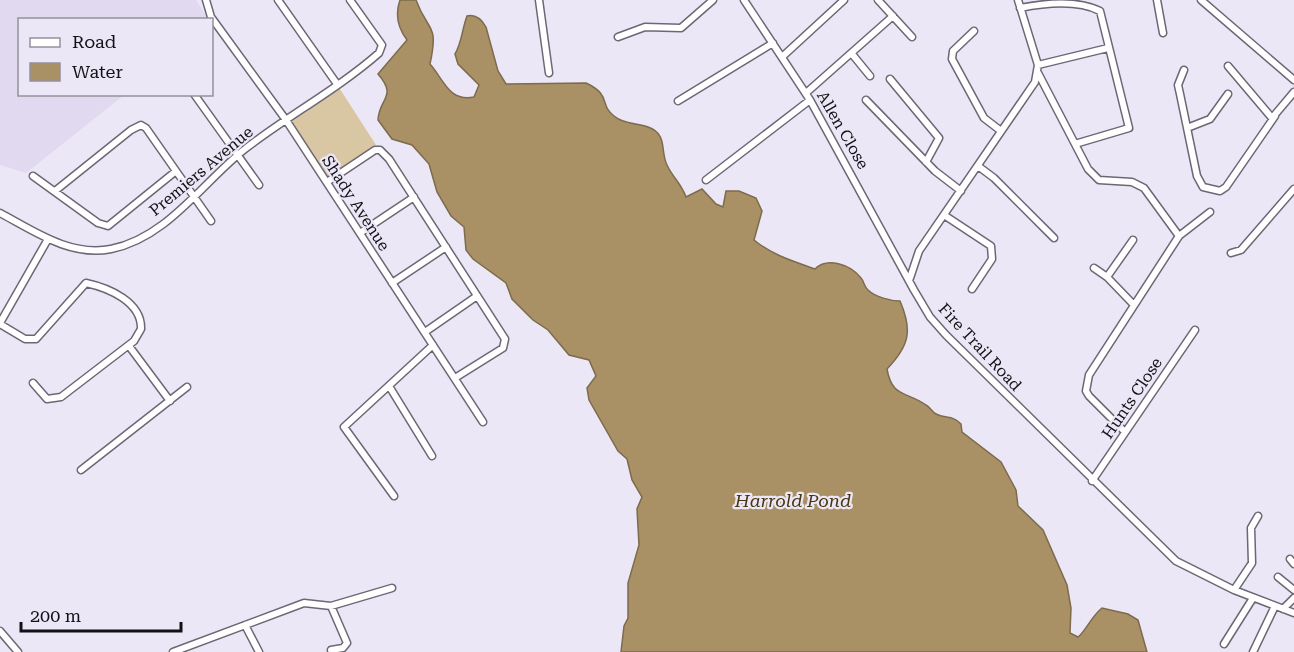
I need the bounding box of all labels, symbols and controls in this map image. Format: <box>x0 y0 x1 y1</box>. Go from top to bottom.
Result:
legend <box>18 18 213 96</box>
text: Road <box>72 31 117 52</box>
text: Water <box>72 61 123 82</box>
street label: Allen Close <box>813 88 873 173</box>
street label: Premiers Avenue <box>145 122 257 220</box>
street label: Shady Avenue <box>318 152 394 254</box>
street label: Fire Trail Road <box>935 299 1025 395</box>
street label: Hunts Close <box>1098 354 1166 442</box>
water label: Harrold Pond <box>734 490 851 511</box>
scale bar <box>21 595 182 633</box>
text: 200 m <box>30 605 81 626</box>

